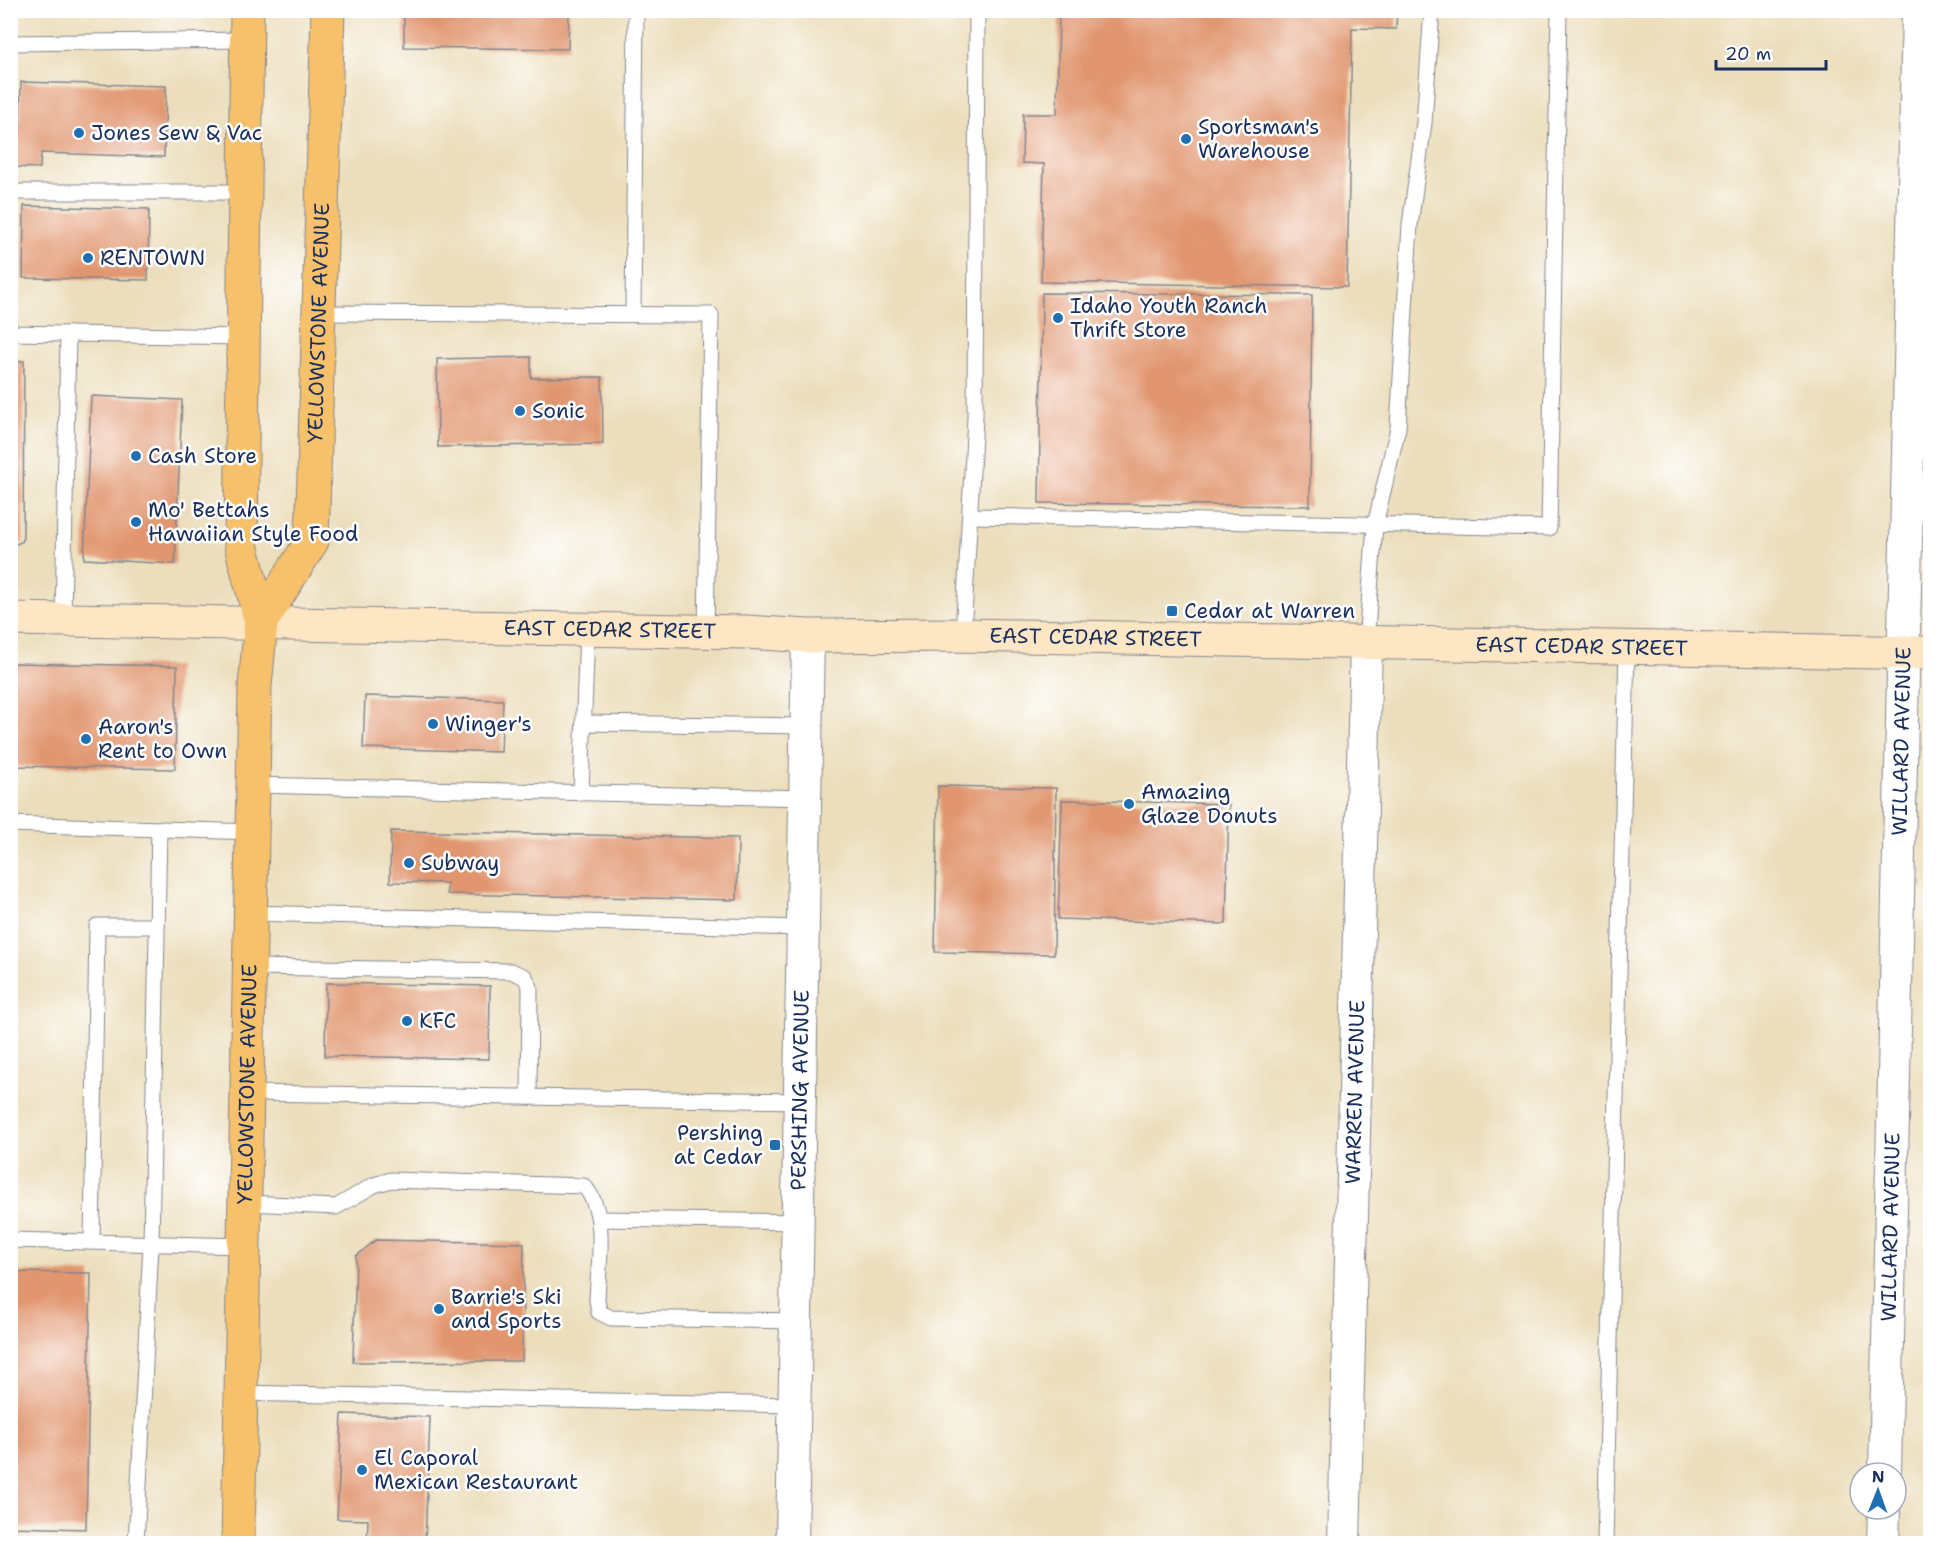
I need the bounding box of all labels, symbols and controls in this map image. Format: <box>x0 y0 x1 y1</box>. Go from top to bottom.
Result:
scale bar <box>1716 33 1826 71</box>
text: 20 m <box>1725 42 1771 66</box>
place label: Sportsman's Warehouse <box>1198 113 1319 165</box>
place label: Jones Sew & Vac <box>91 119 262 147</box>
marker: Jones Sew & Vac <box>72 126 86 140</box>
marker: Sportsman's Warehouse <box>1179 132 1193 146</box>
street label: YELLOWSTONE AVENUE <box>301 202 336 443</box>
place label: RENTOWN <box>100 244 205 272</box>
marker: RENTOWN <box>81 251 95 265</box>
place label: Idaho Youth Ranch Thrift Store <box>1070 292 1267 344</box>
marker: Idaho Youth Ranch Thrift Store <box>1051 311 1065 325</box>
place label: Sonic <box>532 397 585 425</box>
marker: Sonic <box>513 404 527 418</box>
place label: Cash Store <box>148 442 257 470</box>
marker: Cash Store <box>129 449 143 463</box>
place label: Mo' Bettahs Hawaiian Style Food <box>148 496 358 548</box>
marker: Mo' Bettahs Hawaiian Style Food <box>129 515 143 529</box>
place label: Cedar at Warren <box>1184 597 1355 625</box>
marker: Cedar at Warren <box>1165 604 1179 618</box>
street label: EAST CEDAR STREET <box>503 614 716 645</box>
street label: EAST CEDAR STREET <box>989 621 1202 653</box>
street label: EAST CEDAR STREET <box>1475 631 1688 662</box>
street label: WILLARD AVENUE <box>1885 646 1918 836</box>
place label: Winger's <box>445 710 532 738</box>
place label: Aaron's Rent to Own <box>98 713 227 765</box>
marker: Winger's <box>426 717 440 731</box>
marker: Aaron's Rent to Own <box>79 732 93 746</box>
place label: Amazing Glaze Donuts <box>1141 778 1278 830</box>
marker: Amazing Glaze Donuts <box>1122 797 1136 811</box>
place label: Subway <box>421 849 499 877</box>
marker: Subway <box>402 856 416 870</box>
street label: YELLOWSTONE AVENUE <box>231 964 263 1205</box>
street label: PERSHING AVENUE <box>784 989 816 1191</box>
street label: WARREN AVENUE <box>1339 1000 1371 1185</box>
place label: KFC <box>419 1007 456 1035</box>
marker: KFC <box>400 1014 414 1028</box>
place label: Pershing at Cedar <box>674 1119 763 1171</box>
street label: WILLARD AVENUE <box>1874 1132 1907 1322</box>
marker: Pershing at Cedar <box>768 1138 782 1152</box>
place label: Barrie's Ski and Sports <box>451 1283 562 1335</box>
marker: Barrie's Ski and Sports <box>432 1302 446 1316</box>
place label: El Caporal Mexican Restaurant <box>374 1444 578 1496</box>
north arrow <box>1848 1461 1908 1521</box>
marker: El Caporal Mexican Restaurant <box>355 1463 369 1477</box>
text: N <box>1872 1466 1885 1487</box>

